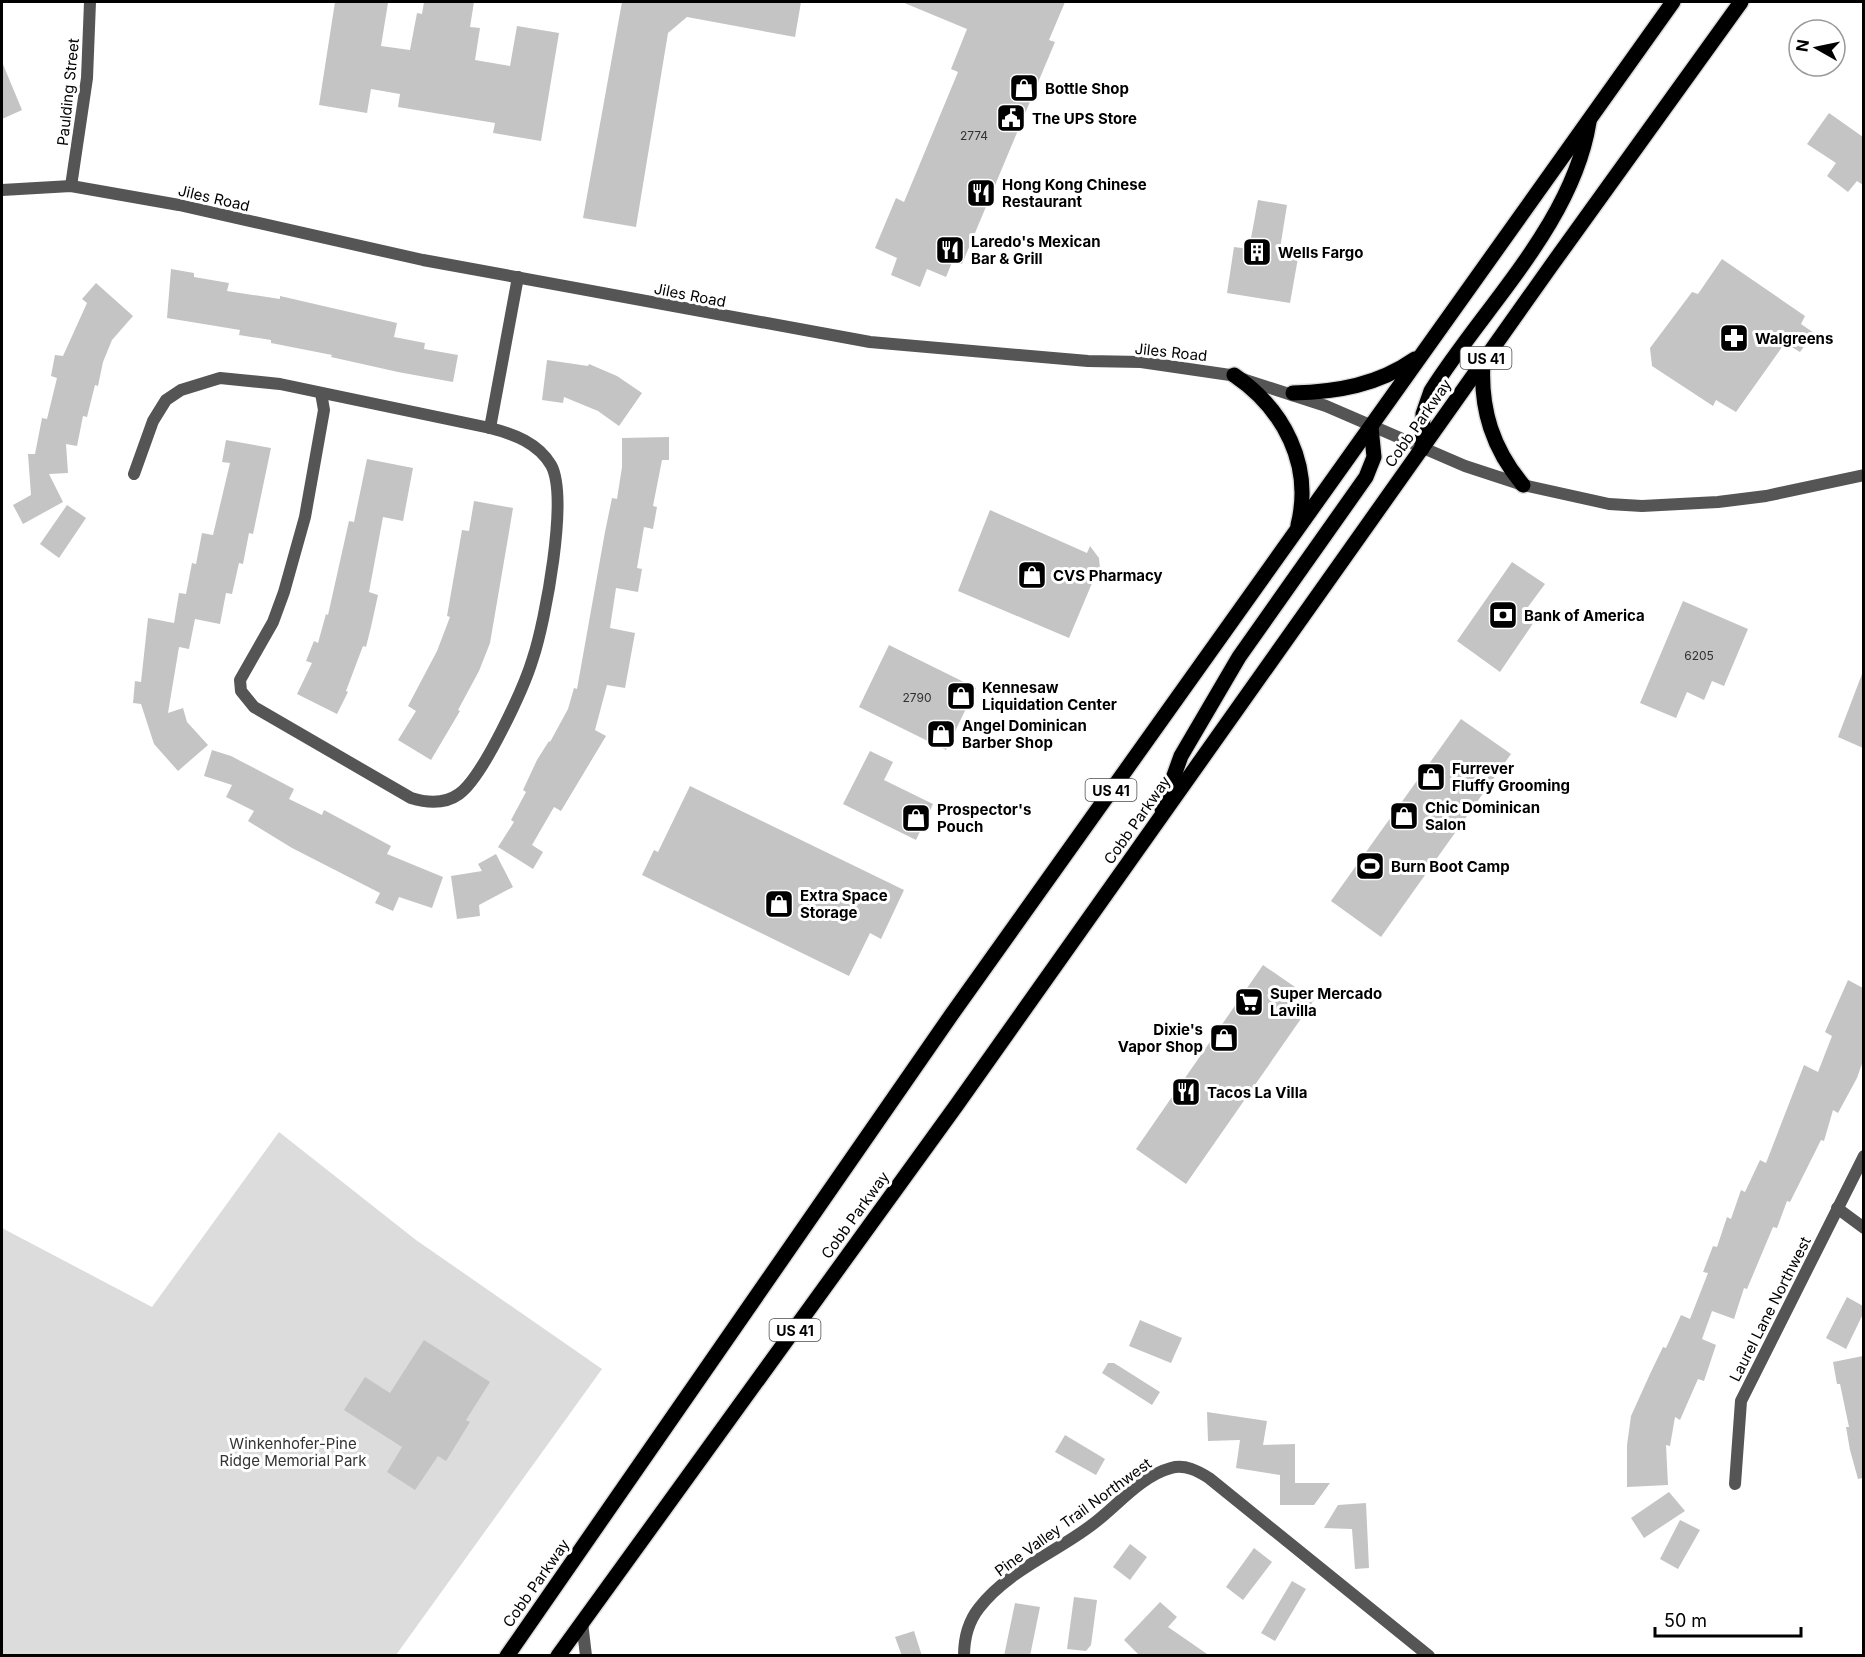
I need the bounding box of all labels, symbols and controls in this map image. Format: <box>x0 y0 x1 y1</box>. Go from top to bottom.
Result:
north arrow <box>1787 18 1847 78</box>
street label: Paulding Street <box>53 37 83 147</box>
text: N <box>1791 38 1813 53</box>
shop icon: Bottle Shop <box>1008 72 1040 104</box>
place label: Bottle Shop <box>1045 79 1129 98</box>
public building icon: The UPS Store <box>995 102 1027 134</box>
place label: The UPS Store <box>1032 109 1137 128</box>
house number: 2774 <box>960 128 988 143</box>
place label: Hong Kong Chinese Restaurant <box>1002 175 1147 211</box>
restaurant icon: Hong Kong Chinese Restaurant <box>965 177 997 209</box>
street label: Jiles Road <box>176 181 252 215</box>
place label: Laredo's Mexican Bar & Grill <box>971 232 1101 268</box>
restaurant icon: Laredo's Mexican Bar & Grill <box>934 234 966 266</box>
building icon: Wells Fargo <box>1241 236 1273 268</box>
place label: Wells Fargo <box>1278 243 1364 262</box>
street label: Jiles Road <box>652 279 728 311</box>
pharmacy icon: Walgreens <box>1718 322 1750 354</box>
place label: Walgreens <box>1755 329 1833 348</box>
street label: Jiles Road <box>1134 339 1208 365</box>
road number: US 41 <box>1460 347 1512 369</box>
street label: Cobb Parkway <box>1381 375 1456 471</box>
shop icon: CVS Pharmacy <box>1016 559 1048 591</box>
place label: CVS Pharmacy <box>1053 566 1163 585</box>
bank icon: Bank of America <box>1487 599 1519 631</box>
place label: Bank of America <box>1524 606 1645 625</box>
house number: 6205 <box>1684 648 1714 663</box>
place label: Kennesaw Liquidation Center <box>982 678 1117 714</box>
shop icon: Kennesaw Liquidation Center <box>945 680 977 712</box>
house number: 2790 <box>902 690 932 705</box>
place label: Angel Dominican Barber Shop <box>962 716 1087 752</box>
shop icon: Angel Dominican Barber Shop <box>925 718 957 750</box>
place label: Furrever Fluffy Grooming <box>1452 759 1570 795</box>
shop icon: Furrever Fluffy Grooming <box>1415 761 1447 793</box>
street label: Cobb Parkway <box>1100 772 1175 868</box>
road number: US 41 <box>1086 779 1136 801</box>
place label: Chic Dominican Salon <box>1425 798 1540 834</box>
place label: Prospector's Pouch <box>937 800 1031 836</box>
shop icon: Chic Dominican Salon <box>1388 800 1420 832</box>
shop icon: Prospector's Pouch <box>900 802 932 834</box>
sports icon: Burn Boot Camp <box>1354 850 1386 882</box>
place label: Burn Boot Camp <box>1391 857 1510 876</box>
place label: Extra Space Storage <box>800 886 888 922</box>
shop icon: Extra Space Storage <box>763 888 795 920</box>
place label: Super Mercado Lavilla <box>1270 984 1382 1020</box>
supermarket icon: Super Mercado Lavilla <box>1233 986 1265 1018</box>
place label: Dixie's Vapor Shop <box>1118 1020 1203 1056</box>
shop icon: Dixie's Vapor Shop <box>1208 1022 1240 1054</box>
restaurant icon: Tacos La Villa <box>1170 1076 1202 1108</box>
place label: Tacos La Villa <box>1207 1083 1307 1102</box>
street label: Cobb Parkway <box>817 1167 893 1262</box>
street label: Laurel Lane Northwest <box>1725 1233 1815 1385</box>
road number: US 41 <box>770 1319 820 1341</box>
park label: Winkenhofer-Pine Ridge Memorial Park <box>220 1434 367 1470</box>
street label: Pine Valley Trail Northwest <box>991 1454 1155 1580</box>
street label: Cobb Parkway <box>499 1535 574 1631</box>
scale bar <box>1655 1600 1800 1638</box>
text: 50 m <box>1664 1610 1707 1631</box>

